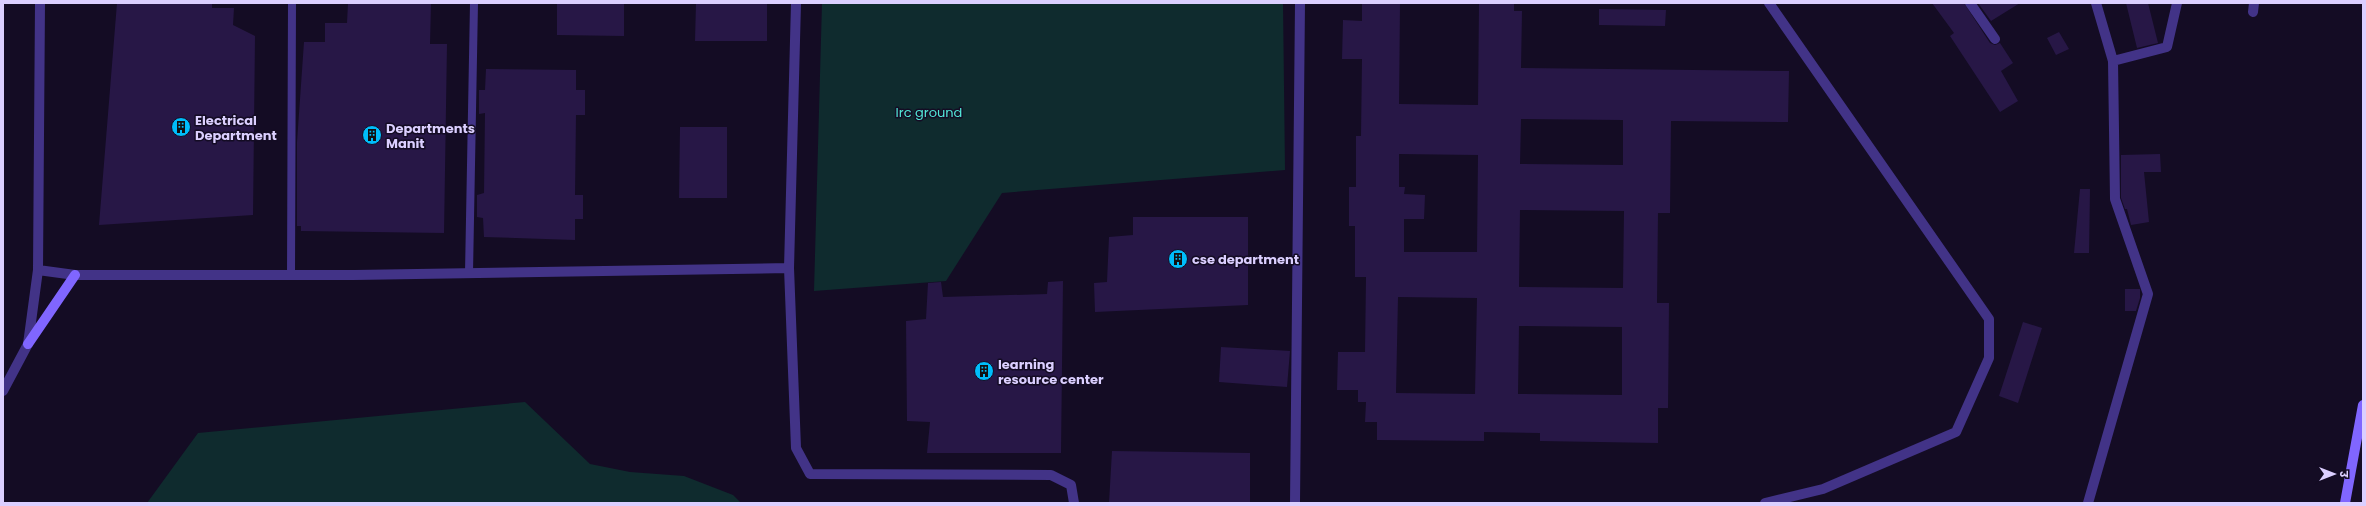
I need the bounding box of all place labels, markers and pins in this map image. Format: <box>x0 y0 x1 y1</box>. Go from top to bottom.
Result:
place label: Electrical Department <box>195 111 277 145</box>
building icon: Electrical Department <box>170 116 192 138</box>
place label: Departments Manit <box>386 119 475 153</box>
building icon: Departments Manit <box>361 124 383 146</box>
building icon: cse department <box>1167 248 1189 270</box>
place label: cse department <box>1192 250 1299 269</box>
place label: learning resource center <box>998 355 1104 389</box>
building icon: learning resource center <box>973 360 995 382</box>

